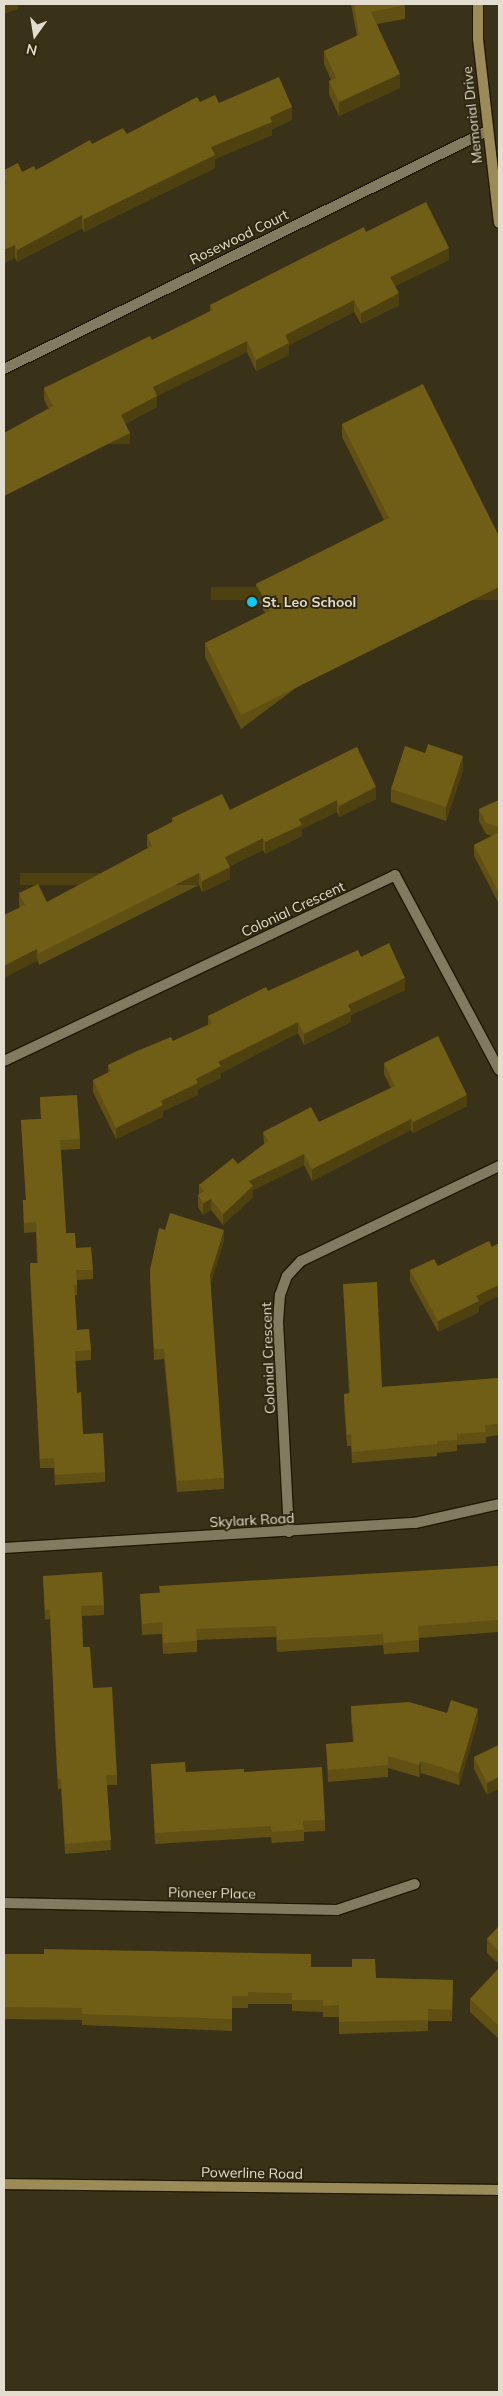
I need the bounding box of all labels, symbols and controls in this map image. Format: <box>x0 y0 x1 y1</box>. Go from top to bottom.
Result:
north arrow <box>10 10 60 60</box>
text: N <box>24 40 39 60</box>
street label: Memorial Drive <box>459 66 485 164</box>
street label: Rosewood Court <box>187 206 291 268</box>
place label: St. Leo School <box>262 594 356 610</box>
marker: St. Leo School <box>246 596 258 608</box>
street label: Colonial Crescent <box>239 878 347 940</box>
street label: Colonial Crescent <box>258 1302 278 1414</box>
street label: Skylark Road <box>209 1509 295 1531</box>
street label: Pioneer Place <box>168 1884 256 1902</box>
street label: Powerline Road <box>201 2164 303 2182</box>

